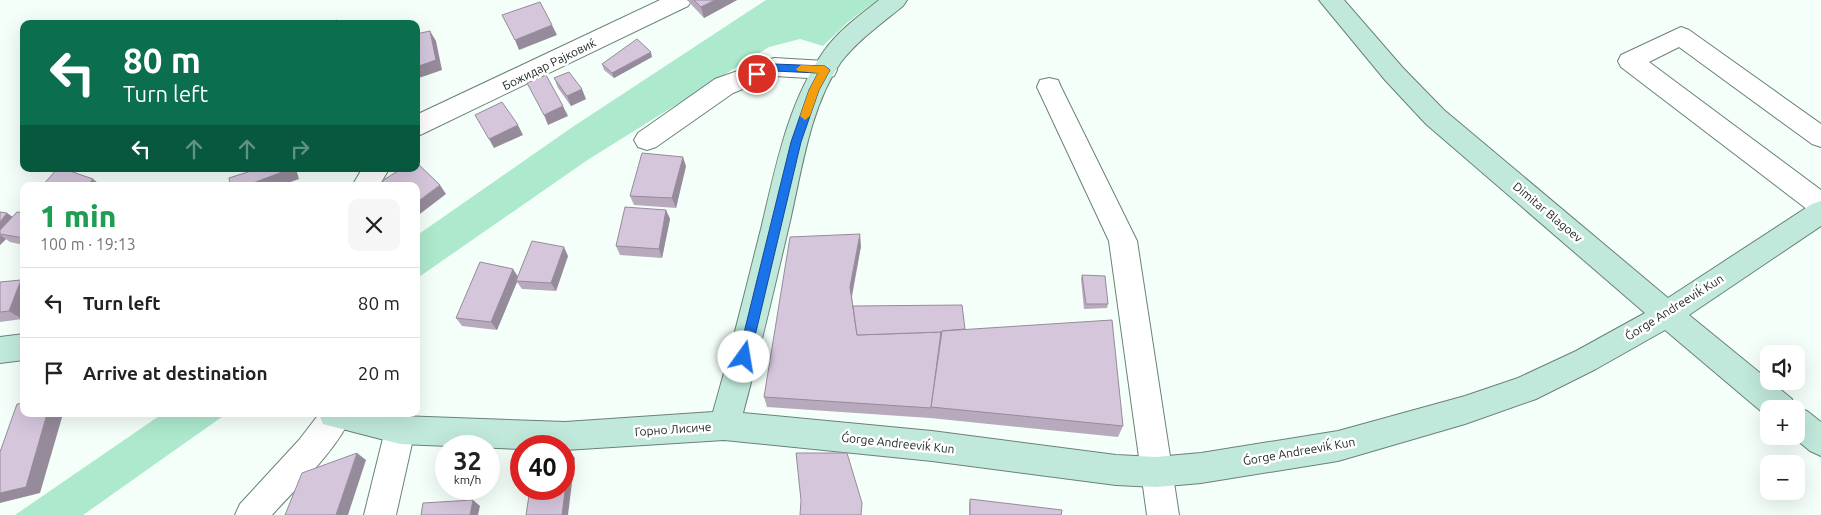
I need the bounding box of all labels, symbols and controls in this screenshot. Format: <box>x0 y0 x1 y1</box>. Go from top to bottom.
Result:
street label: Божидар Рајковиќ <box>500 36 598 92</box>
icon: left <box>40 40 105 105</box>
text: 80 m <box>123 40 201 80</box>
pin <box>736 53 778 95</box>
icon: arrive <box>743 60 771 88</box>
text: Turn left <box>123 81 208 106</box>
icon: left <box>127 135 155 163</box>
icon: ahead <box>180 135 208 163</box>
icon: ahead <box>233 135 261 163</box>
icon: right <box>286 135 314 163</box>
street label: Dimitar Blagoev <box>1511 179 1585 245</box>
text: 1 min <box>40 199 116 233</box>
button: close <box>348 199 400 251</box>
text: 100 m · 19:13 <box>40 235 136 253</box>
street label: Ǵorge Andreeviḱ Kun <box>1622 270 1726 343</box>
icon: left <box>40 289 68 317</box>
text: Turn left <box>83 292 161 314</box>
text: 80 m <box>358 292 400 314</box>
position arrow <box>717 330 769 382</box>
map controls <box>1760 345 1805 500</box>
button: sound <box>1760 345 1805 390</box>
icon: arrive <box>40 359 68 387</box>
text: Arrive at destination <box>83 362 268 384</box>
text: 20 m <box>358 362 400 384</box>
button: + <box>1760 400 1805 445</box>
street label: Горно Лисиче <box>634 420 712 438</box>
street label: Ǵorge Andreeviḱ Kun <box>841 429 955 455</box>
street label: Ǵorge Andreeviḱ Kun <box>1242 434 1356 467</box>
speed limit sign: 40 <box>510 435 575 500</box>
text: 32 <box>453 447 482 475</box>
button: − <box>1760 455 1805 500</box>
text: km/h <box>454 473 481 486</box>

